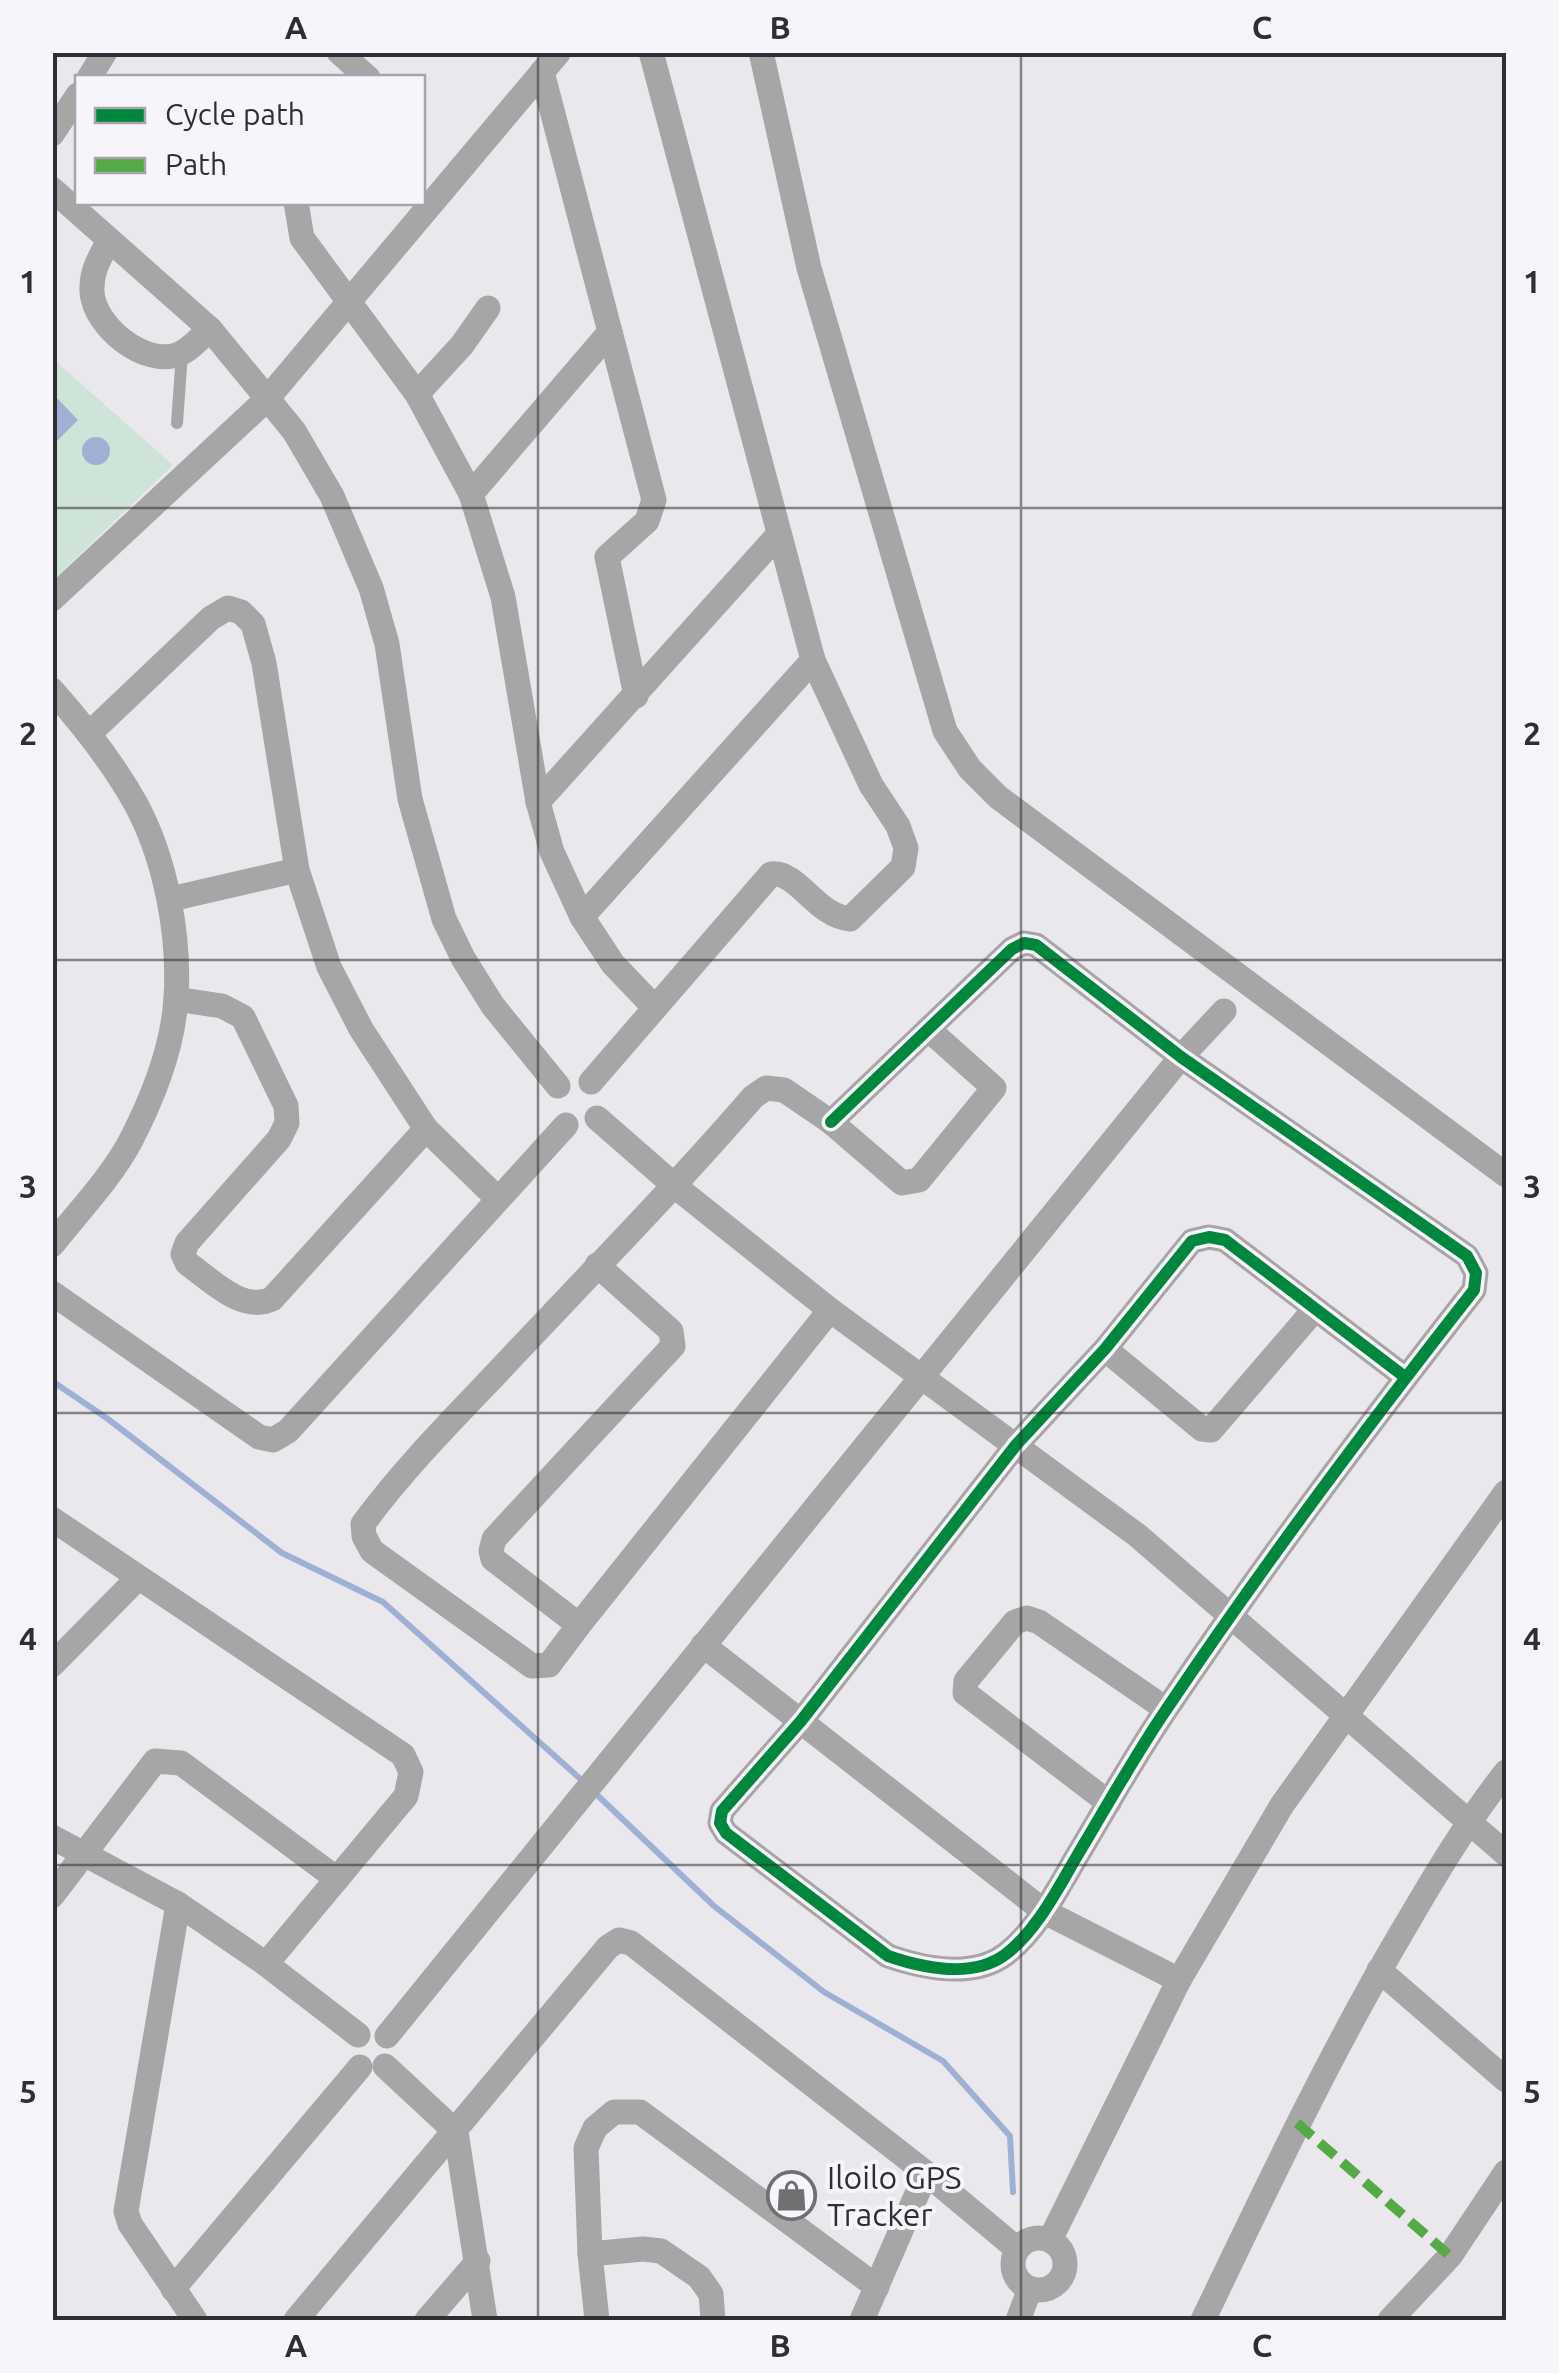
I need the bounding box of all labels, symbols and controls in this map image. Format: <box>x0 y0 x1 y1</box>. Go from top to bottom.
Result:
text: A <box>285 9 308 45</box>
text: B <box>769 9 791 45</box>
text: C <box>1252 9 1272 45</box>
legend <box>75 75 425 205</box>
text: Cycle path <box>165 97 305 131</box>
text: Path <box>165 147 227 181</box>
text: 1 <box>19 263 37 299</box>
text: 1 <box>1523 263 1541 299</box>
text: 2 <box>19 715 37 751</box>
text: 2 <box>1523 715 1541 751</box>
text: 3 <box>19 1168 37 1204</box>
text: 3 <box>1523 1168 1541 1204</box>
text: 4 <box>19 1620 37 1656</box>
text: 4 <box>1523 1620 1541 1656</box>
text: 5 <box>19 2073 37 2109</box>
text: 5 <box>1523 2073 1541 2109</box>
place label: Iloilo GPS Tracker <box>827 2159 962 2232</box>
shop icon: Iloilo GPS Tracker <box>766 2169 818 2221</box>
text: A <box>285 2327 308 2363</box>
text: B <box>769 2327 791 2363</box>
text: C <box>1252 2327 1272 2363</box>

